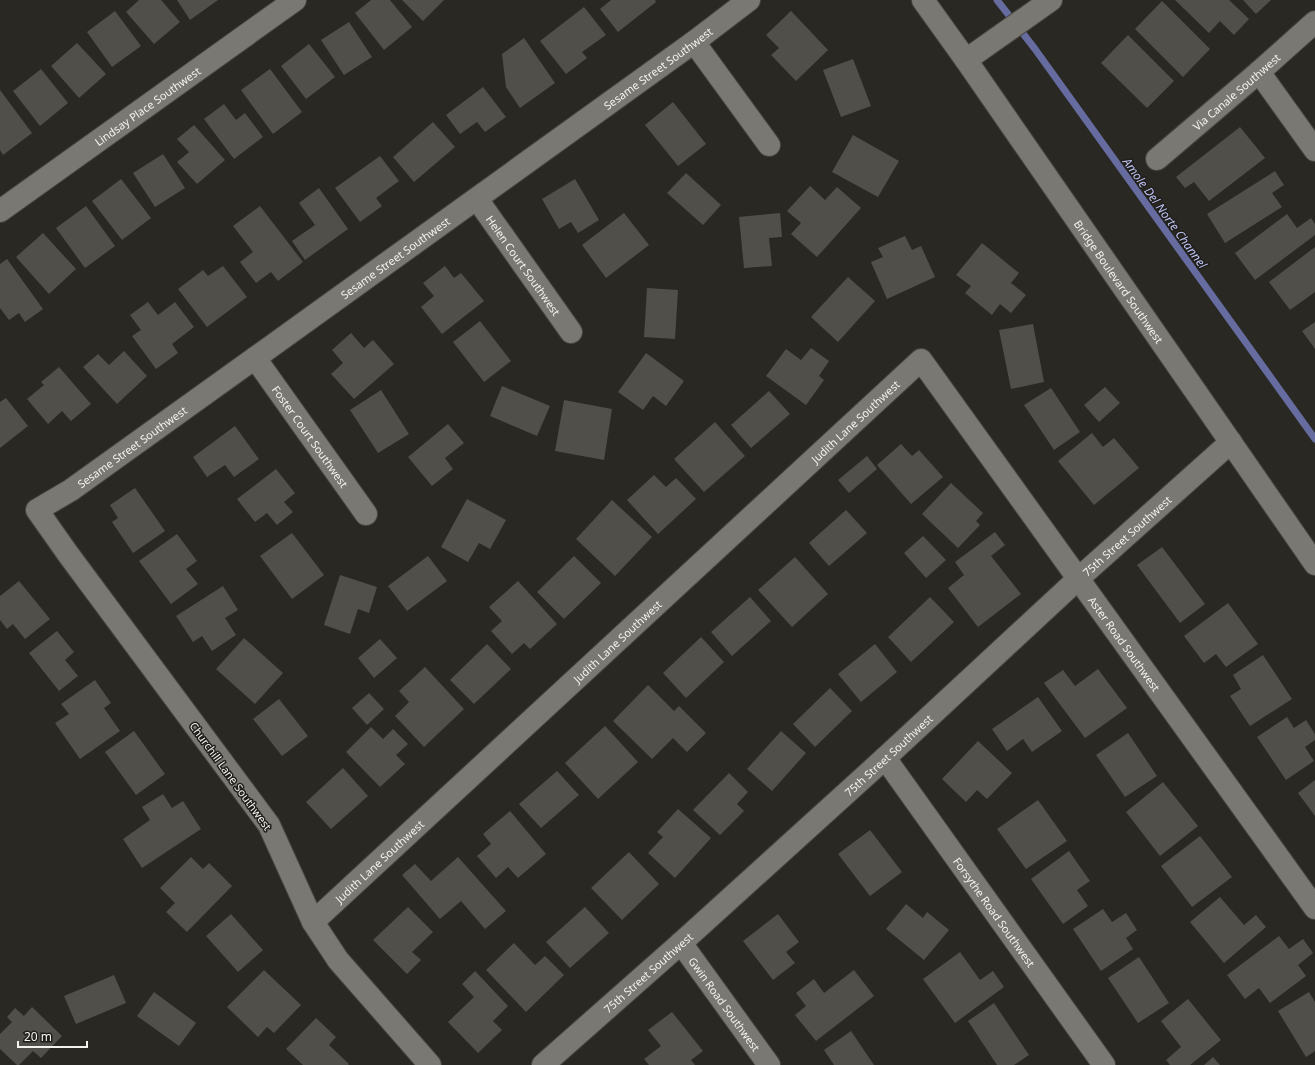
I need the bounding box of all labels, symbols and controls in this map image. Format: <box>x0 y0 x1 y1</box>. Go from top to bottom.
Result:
street label: Sesame Street Southwest <box>600 23 715 112</box>
street label: Via Canale Southwest <box>1189 49 1283 133</box>
street label: Lindsay Place Southwest <box>91 63 203 149</box>
water label: Amole Del Norte Channel <box>1118 153 1212 273</box>
street label: Helen Court Southwest <box>483 212 564 318</box>
street label: Sesame Street Southwest <box>337 213 452 302</box>
street label: Bridge Boulevard Southwest <box>1071 217 1167 346</box>
street label: Judith Lane Southwest <box>807 376 902 466</box>
street label: Foster Court Southwest <box>269 382 352 490</box>
street label: Sesame Street Southwest <box>74 402 189 491</box>
street label: 75th Street Southwest <box>1079 492 1174 579</box>
street label: Aster Road Southwest <box>1085 593 1164 694</box>
street label: Judith Lane Southwest <box>569 596 664 686</box>
street label: 75th Street Southwest <box>841 711 935 799</box>
street label: Churchill Lane Southwest <box>187 719 275 833</box>
street label: Judith Lane Southwest <box>331 816 427 906</box>
street label: Forsythe Road Southwest <box>950 854 1039 970</box>
street label: 75th Street Southwest <box>600 929 696 1016</box>
street label: Gwin Road Southwest <box>686 954 764 1054</box>
scale bar <box>18 1023 87 1049</box>
text: 20 m <box>24 1028 52 1045</box>

